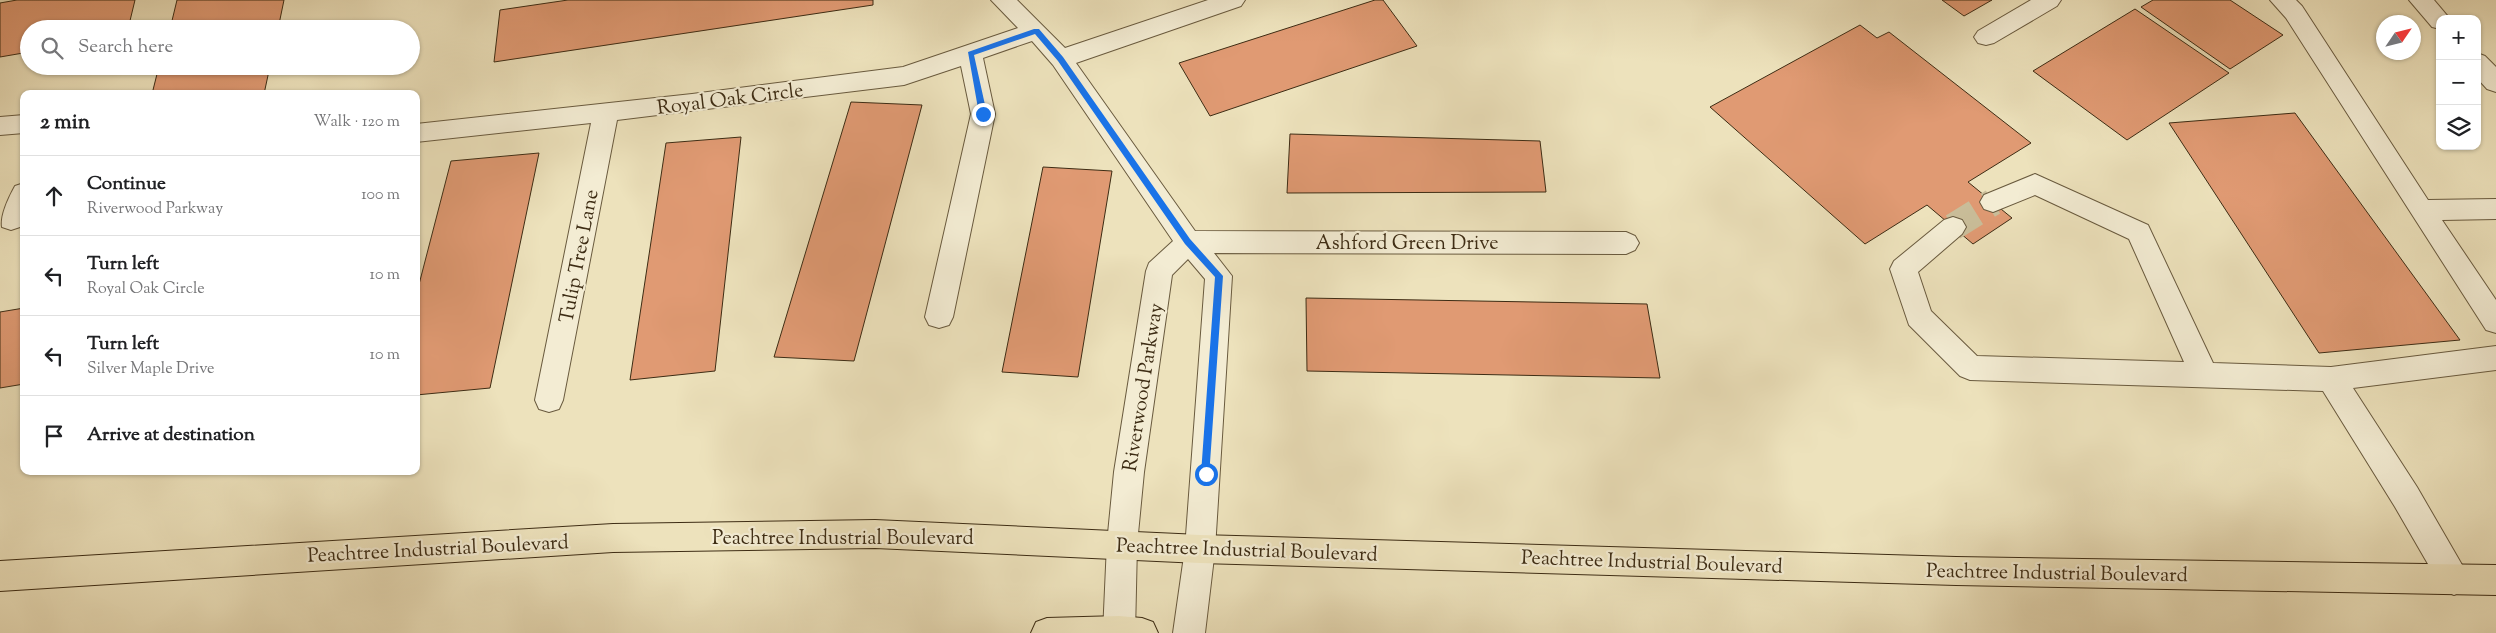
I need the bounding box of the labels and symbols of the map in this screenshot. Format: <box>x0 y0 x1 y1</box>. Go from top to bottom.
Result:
north arrow <box>2376 15 2421 60</box>
street label: Royal Oak Circle <box>656 77 805 124</box>
route end <box>972 103 995 126</box>
street label: Tulip Tree Lane <box>553 187 608 326</box>
street label: Ashford Green Drive <box>1315 230 1499 259</box>
street label: Riverwood Parkway <box>1117 301 1172 474</box>
route start <box>1195 463 1218 486</box>
street label: Peachtree Industrial Boulevard <box>712 525 974 554</box>
street label: Peachtree Industrial Boulevard <box>307 529 570 572</box>
street label: Peachtree Industrial Boulevard <box>1116 532 1378 571</box>
street label: Peachtree Industrial Boulevard <box>1521 544 1783 583</box>
street label: Peachtree Industrial Boulevard <box>1926 558 2188 591</box>

